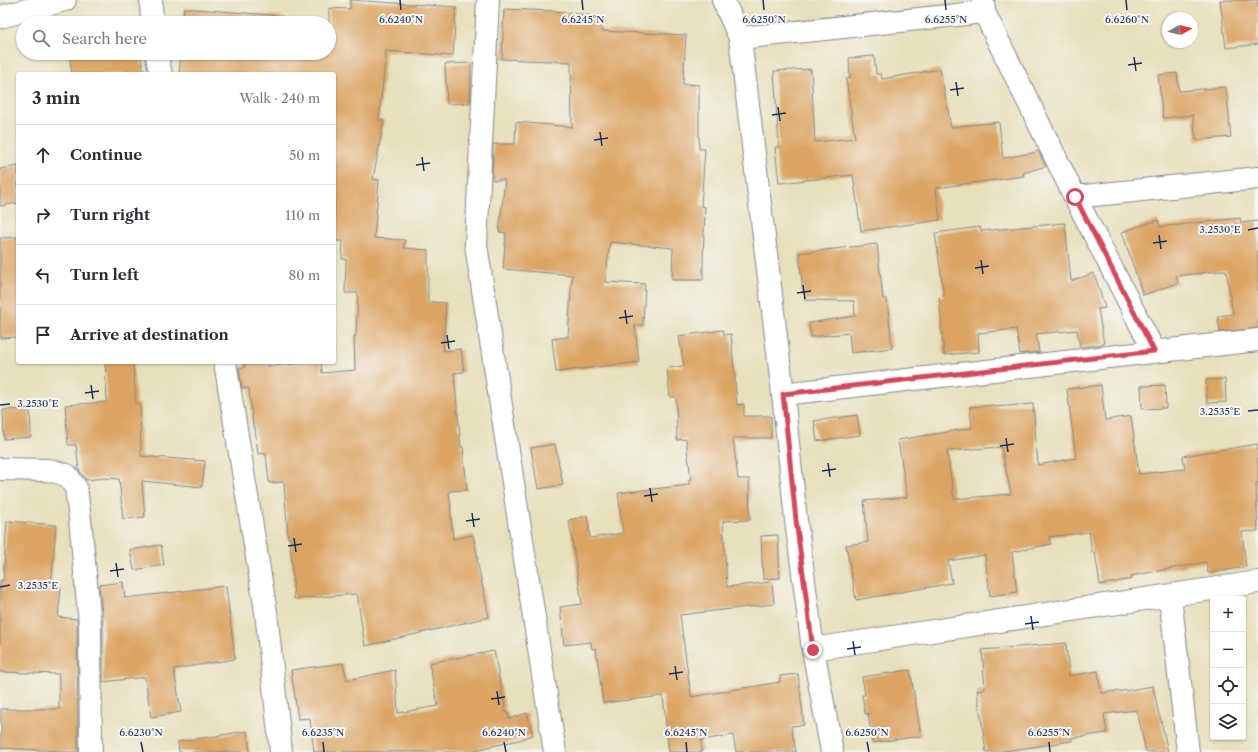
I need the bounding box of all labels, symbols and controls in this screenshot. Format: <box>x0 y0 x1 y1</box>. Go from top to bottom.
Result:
north arrow <box>1162 12 1198 48</box>
text: 6.6240°N <box>379 13 423 26</box>
text: 6.6245°N <box>562 13 604 26</box>
text: 6.6250°N <box>742 13 786 26</box>
text: 6.6255°N <box>925 13 967 26</box>
text: 6.6260°N <box>1105 13 1149 26</box>
search box <box>16 16 336 60</box>
icon: search <box>30 27 52 49</box>
text: Search here <box>62 29 147 48</box>
text: 3 min <box>32 88 81 108</box>
text: Walk · 240 m <box>240 90 320 106</box>
icon: ahead <box>32 144 54 166</box>
text: Continue <box>70 145 142 164</box>
text: 50 m <box>289 147 320 163</box>
route start <box>1066 188 1084 206</box>
icon: right <box>32 204 54 226</box>
text: Turn right <box>70 205 150 224</box>
text: 110 m <box>285 207 320 223</box>
text: 3.2530°E <box>1199 223 1241 236</box>
icon: left <box>32 264 54 286</box>
text: Turn left <box>70 265 139 284</box>
text: 80 m <box>288 267 320 283</box>
icon: arrive <box>32 324 54 346</box>
text: Arrive at destination <box>70 325 229 344</box>
text: 3.2530°E <box>17 397 59 410</box>
text: 3.2535°E <box>1200 405 1240 418</box>
text: 3.2535°E <box>18 579 58 592</box>
map controls <box>1210 596 1246 740</box>
button: + <box>1210 596 1246 632</box>
button: − <box>1210 632 1246 668</box>
route end <box>804 641 822 659</box>
button: locate <box>1210 668 1246 704</box>
button: layers <box>1210 704 1246 740</box>
text: 6.6230°N <box>119 726 163 739</box>
text: 6.6235°N <box>302 726 344 739</box>
text: 6.6240°N <box>482 726 526 739</box>
text: 6.6245°N <box>665 726 707 739</box>
text: 6.6250°N <box>845 726 889 739</box>
text: 6.6255°N <box>1028 726 1070 739</box>

